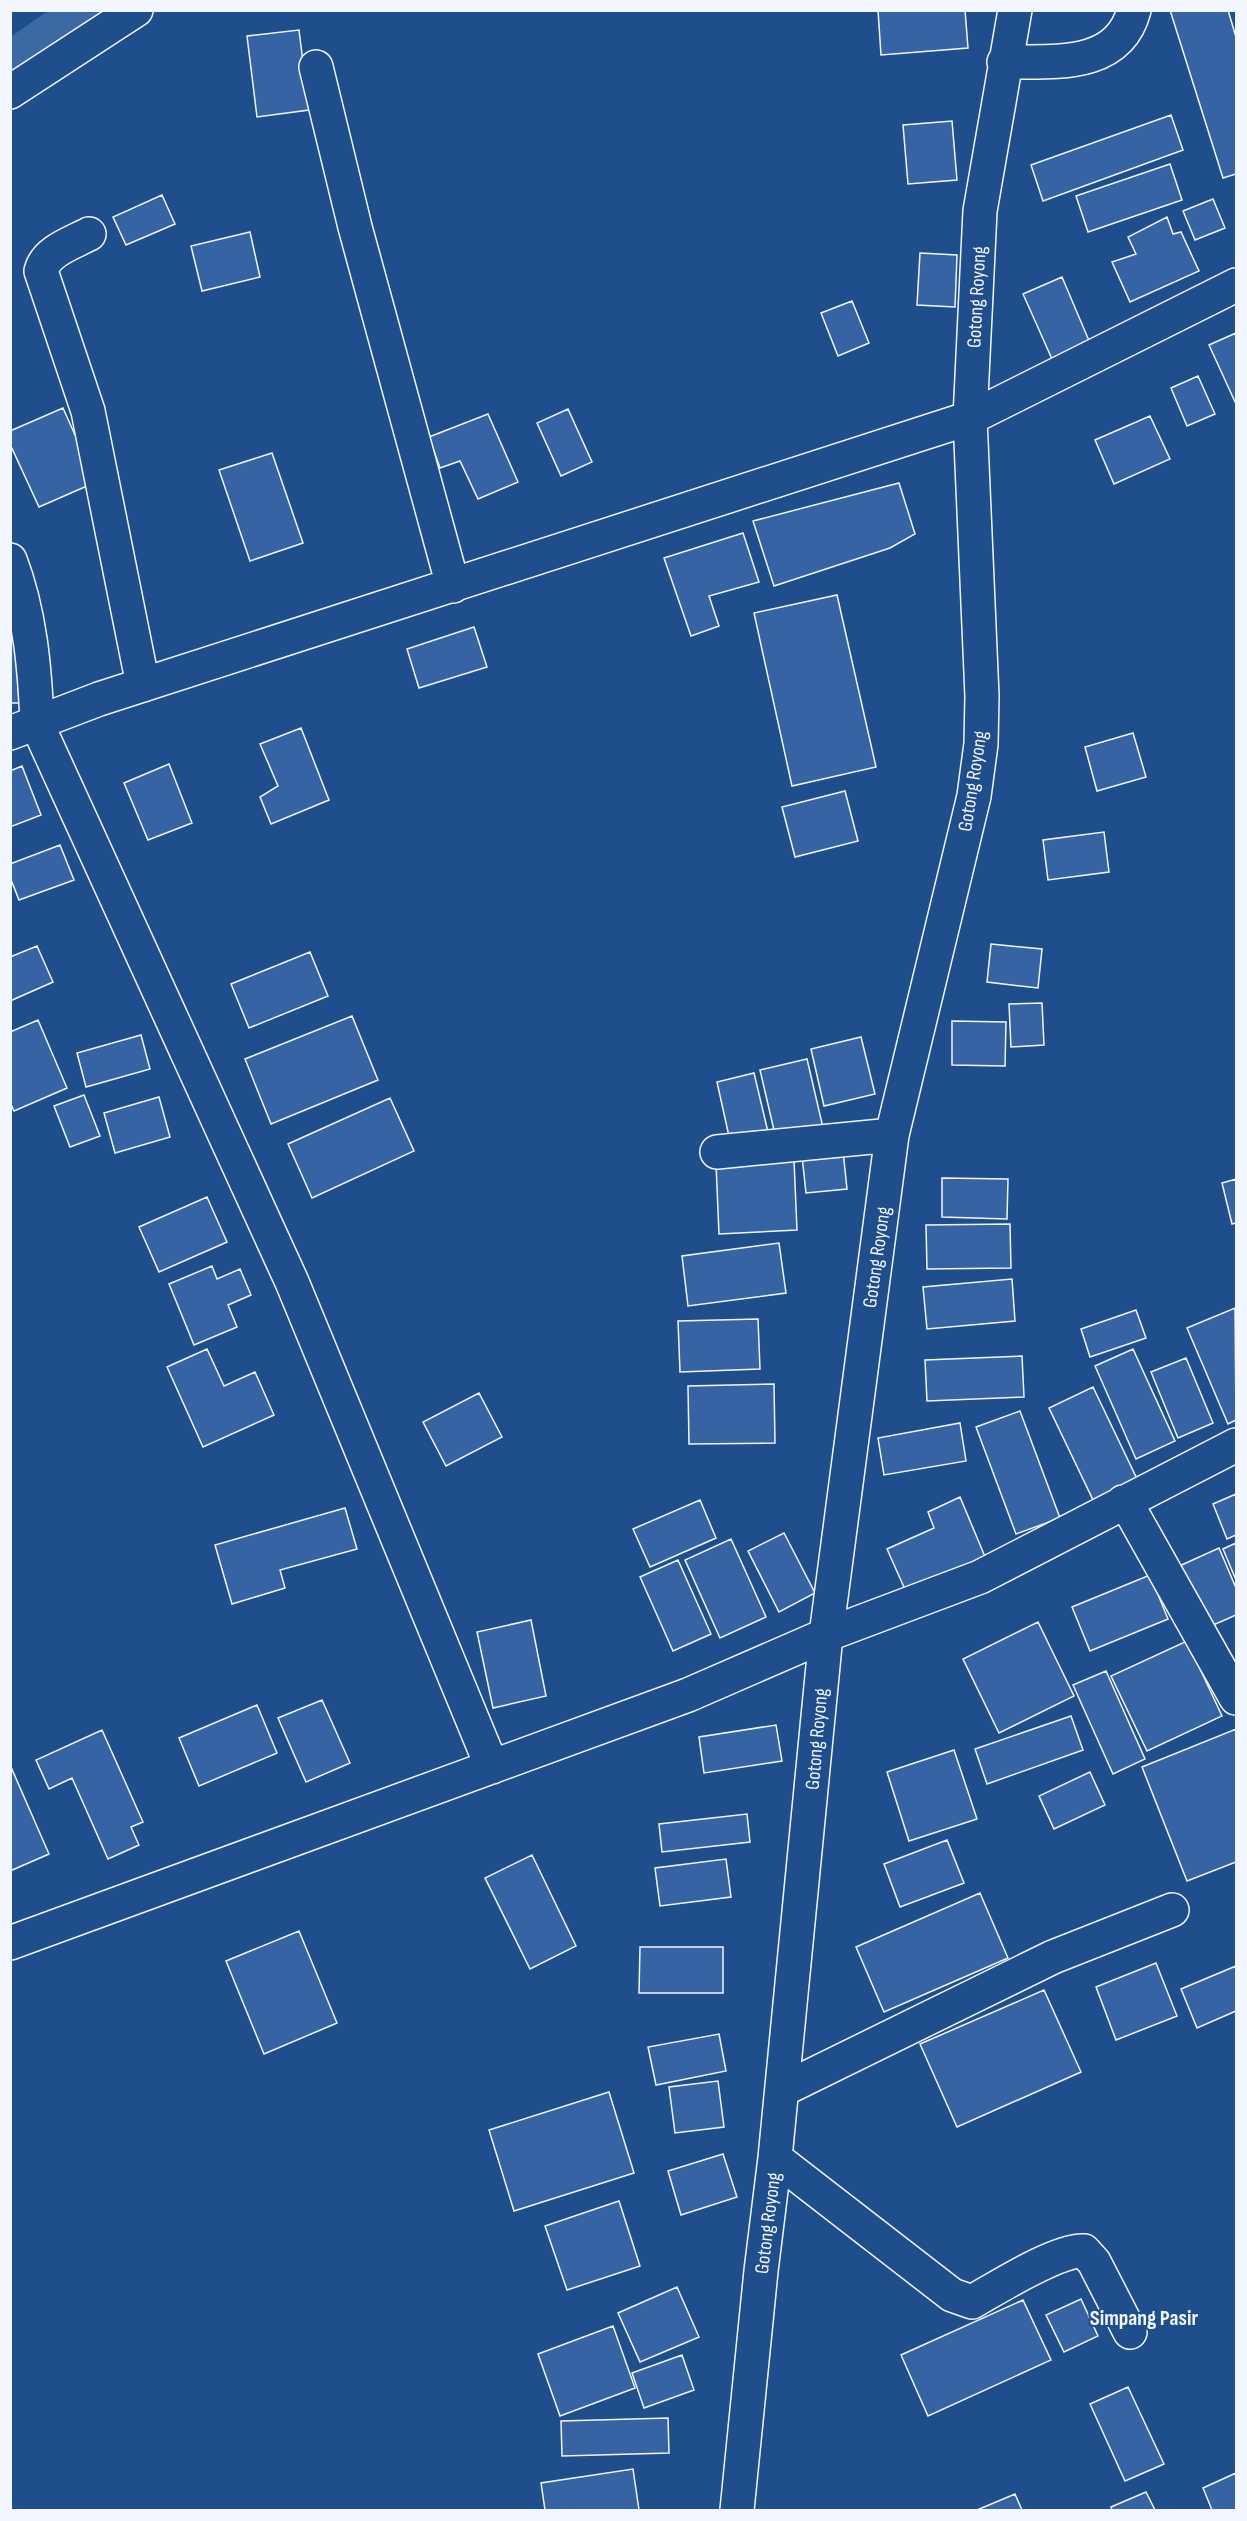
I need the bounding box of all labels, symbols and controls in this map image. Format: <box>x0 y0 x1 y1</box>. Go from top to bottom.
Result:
street label: Gotong Royong <box>962 246 992 349</box>
street label: Gotong Royong <box>953 729 993 833</box>
street label: Gotong Royong <box>858 1205 896 1309</box>
street label: Gotong Royong <box>801 1687 833 1791</box>
street label: Gotong Royong <box>750 2171 786 2275</box>
district label: Simpang Pasir <box>1090 2305 1198 2332</box>

